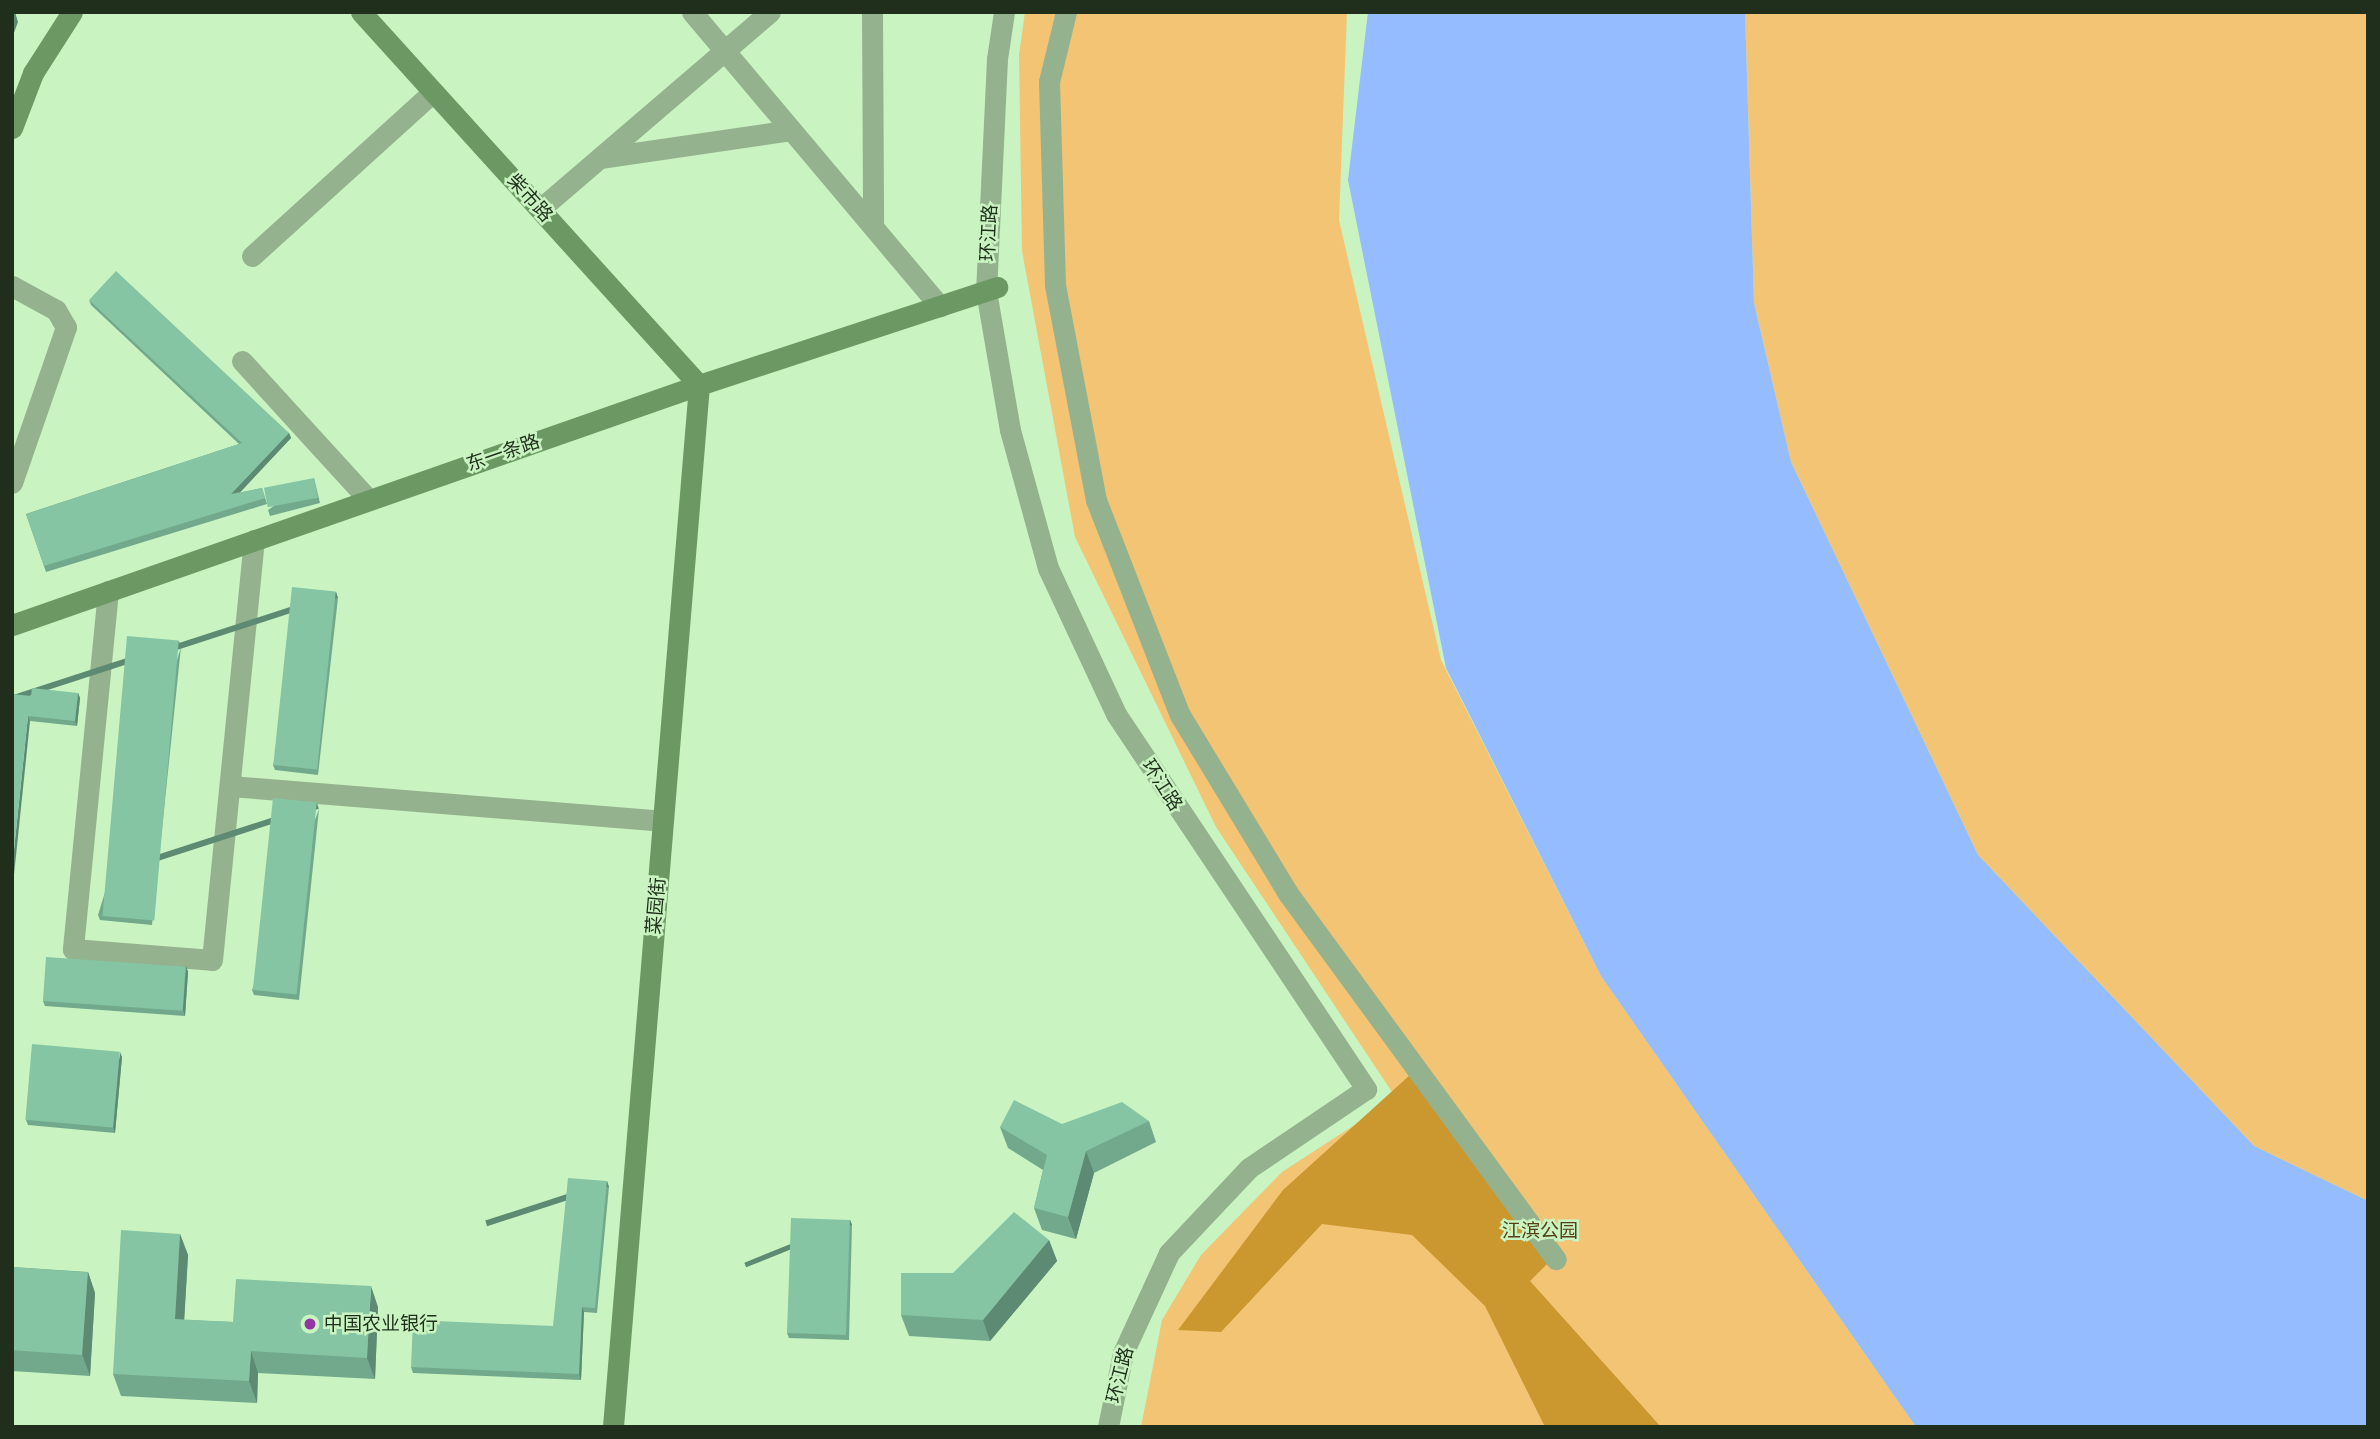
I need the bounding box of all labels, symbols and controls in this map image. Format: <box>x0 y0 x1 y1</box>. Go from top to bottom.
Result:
street label: 柴市路 <box>502 169 558 227</box>
street label: 环江路 <box>976 204 1002 262</box>
street label: 东一条路 <box>463 430 543 476</box>
street label: 环江路 <box>1137 755 1187 815</box>
street label: 菜园街 <box>642 877 670 935</box>
park label: 江滨公园 <box>1502 1220 1578 1242</box>
place label: 中国农业银行 <box>324 1313 438 1335</box>
marker: 中国农业银行 <box>302 1316 318 1332</box>
street label: 环江路 <box>1102 1345 1138 1405</box>

